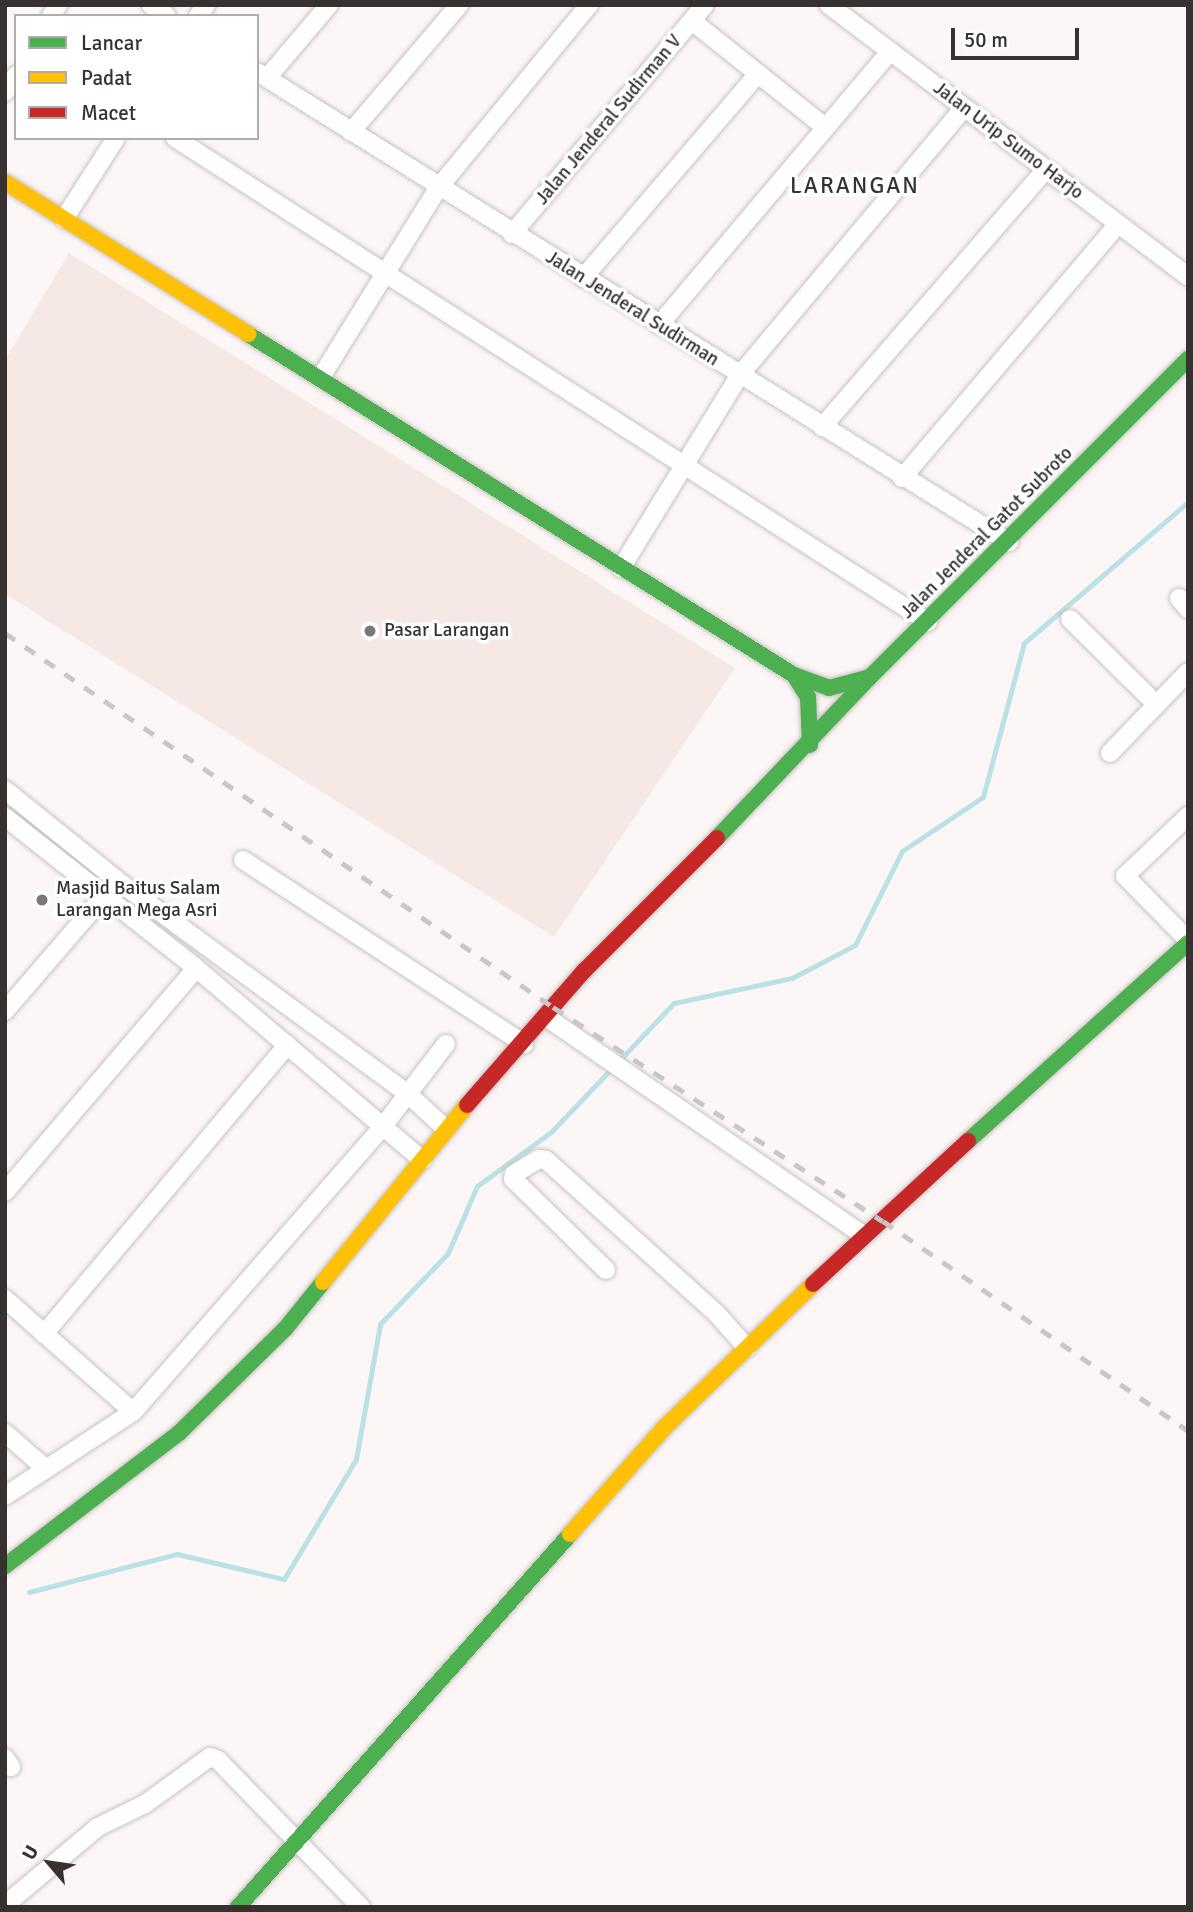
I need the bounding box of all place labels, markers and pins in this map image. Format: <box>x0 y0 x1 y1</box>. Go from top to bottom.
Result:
place label: Pasar Larangan <box>384 620 509 642</box>
marker: Pasar Larangan <box>362 623 378 639</box>
place label: Masjid Baitus Salam Larangan Mega Asri <box>56 878 220 922</box>
marker: Masjid Baitus Salam Larangan Mega Asri <box>34 892 50 908</box>

